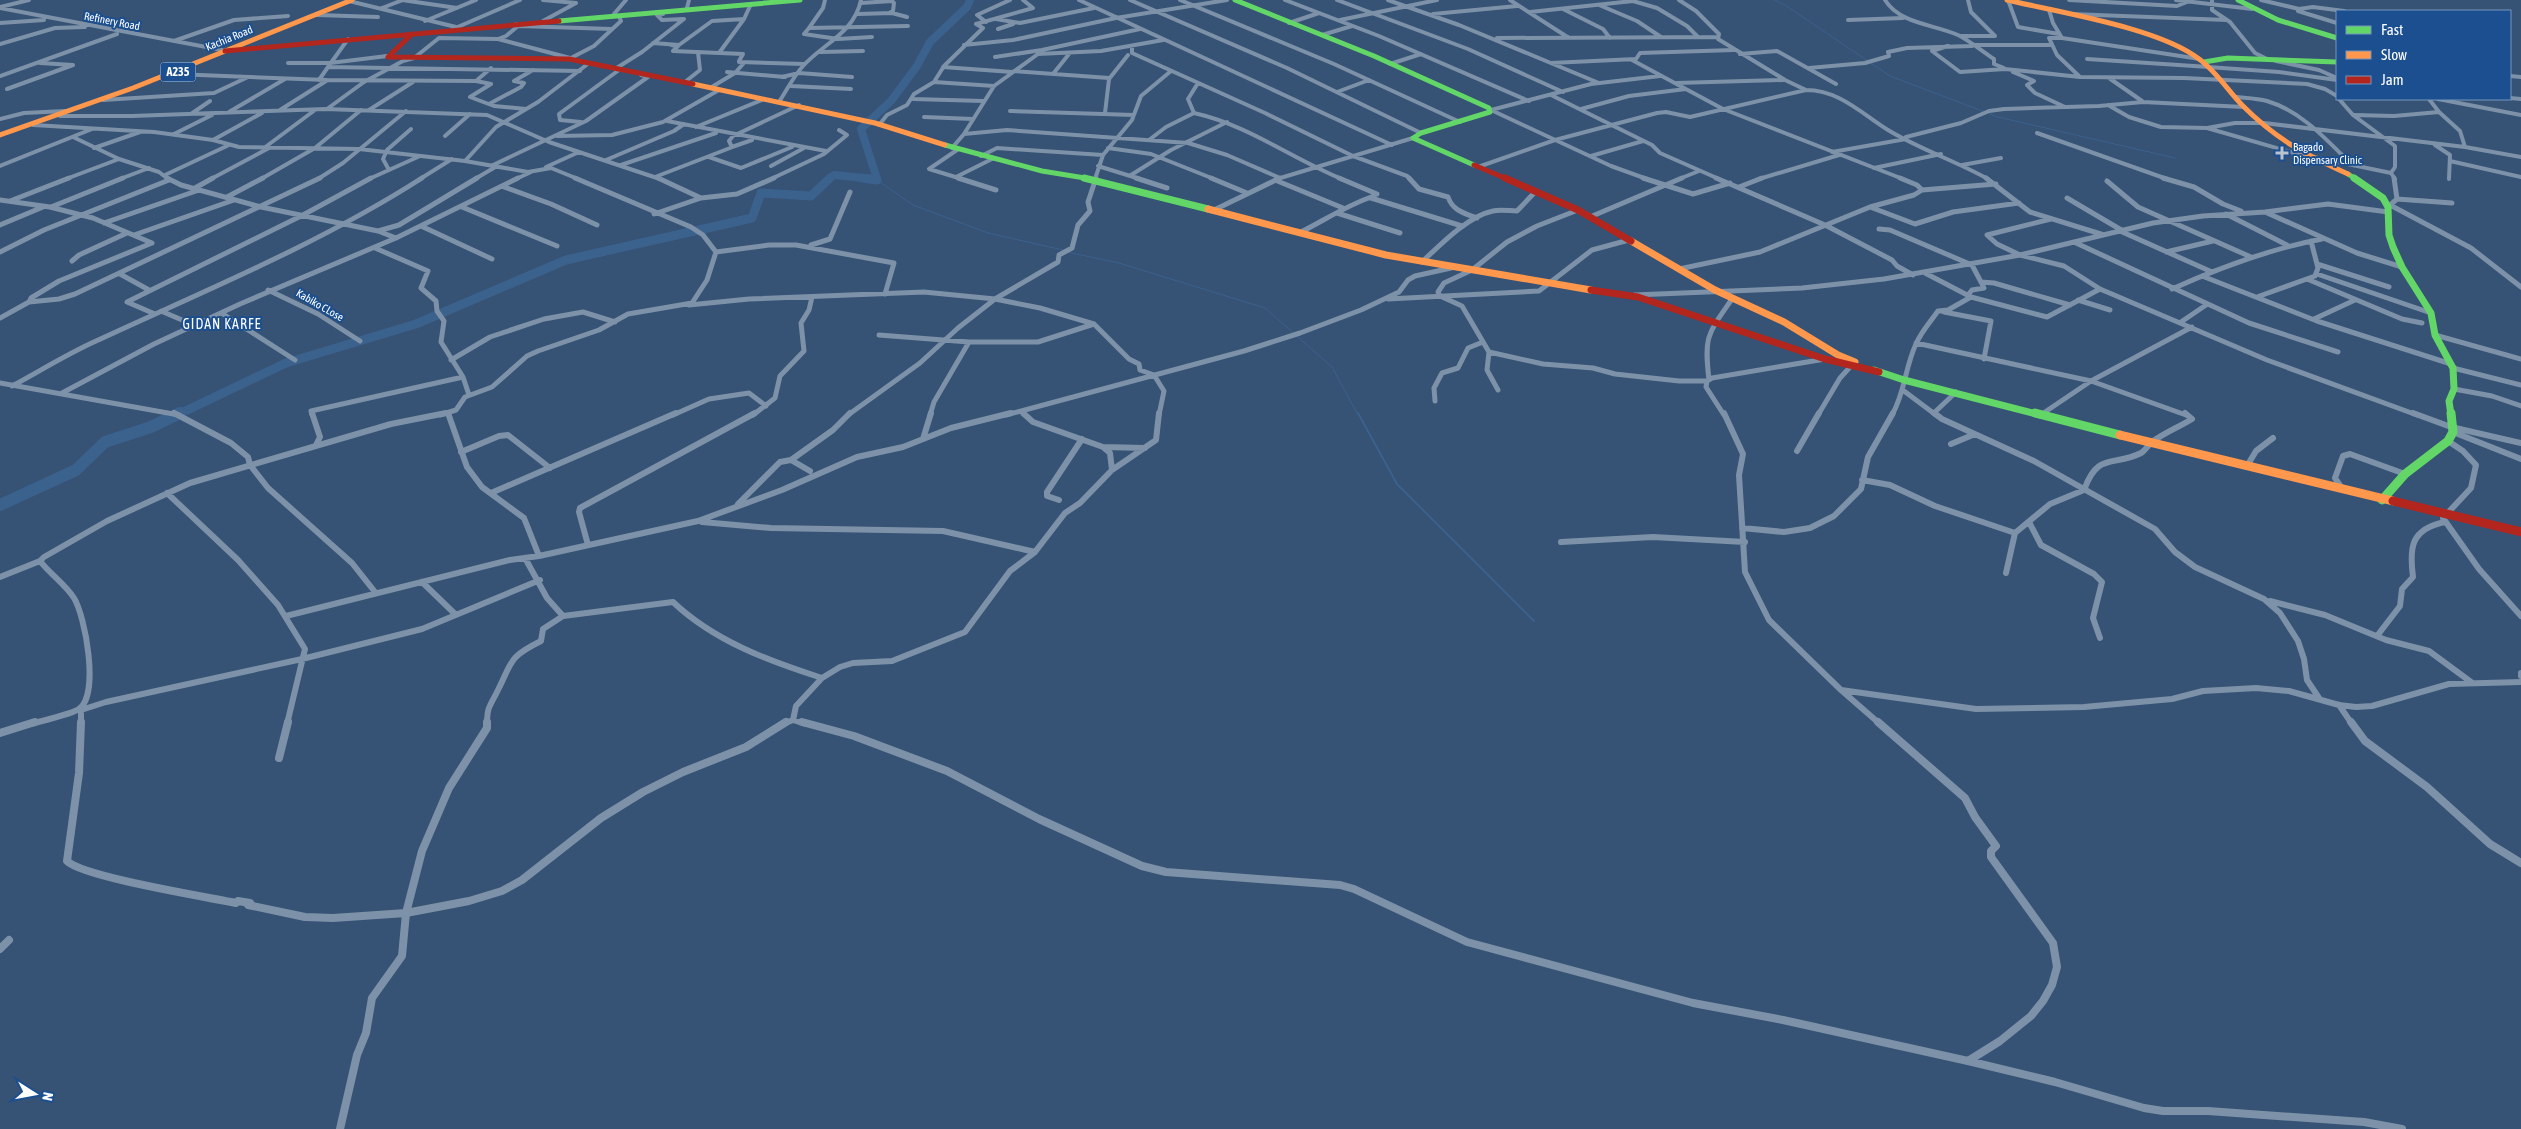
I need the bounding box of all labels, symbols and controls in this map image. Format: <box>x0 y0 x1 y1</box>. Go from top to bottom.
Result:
street label: Refinery Road <box>83 10 141 32</box>
legend <box>2336 10 2511 100</box>
text: Fast <box>2381 21 2403 38</box>
street label: Kachia Road <box>204 23 254 53</box>
text: Slow <box>2381 46 2407 63</box>
road number: A235 <box>160 62 196 82</box>
text: Jam <box>2381 71 2404 88</box>
place label: Bagado Dispensary Clinic <box>2293 141 2363 166</box>
marker: Bagado Dispensary Clinic <box>2275 146 2289 160</box>
street label: Kabiko CLose <box>294 287 346 323</box>
district label: GIDAN KARFE <box>182 316 262 332</box>
north arrow <box>10 1069 60 1119</box>
text: N <box>39 1091 56 1102</box>

